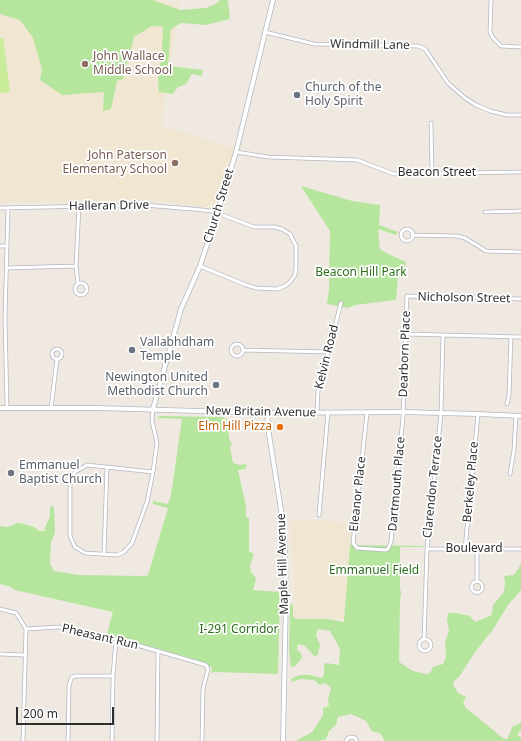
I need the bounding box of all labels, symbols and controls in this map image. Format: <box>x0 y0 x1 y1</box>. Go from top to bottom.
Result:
street label: Windmill Lane <box>330 37 410 53</box>
place label: John Wallace Middle School <box>93 50 172 78</box>
marker: John Wallace Middle School <box>80 59 90 69</box>
place label: Church of the Holy Spirit <box>305 81 381 109</box>
marker: Church of the Holy Spirit <box>292 90 302 100</box>
place label: John Paterson Elementary School <box>62 149 167 177</box>
marker: John Paterson Elementary School <box>170 158 180 168</box>
street label: Beacon Street <box>398 166 476 180</box>
street label: Church Street <box>201 167 237 245</box>
street label: Halleran Drive <box>69 198 149 214</box>
park label: Beacon Hill Park <box>315 266 407 280</box>
street label: Nicholson Street <box>417 290 511 306</box>
street label: Dearborn Place <box>396 310 414 398</box>
street label: Kelvin Road <box>312 323 342 391</box>
place label: Vallabhdham Temple <box>140 336 214 364</box>
marker: Vallabhdham Temple <box>127 345 137 355</box>
place label: Newington United Methodist Church <box>105 371 208 399</box>
marker: Newington United Methodist Church <box>211 380 221 390</box>
street label: New Britain Avenue <box>205 404 317 420</box>
place label: Elm Hill Pizza <box>198 420 272 434</box>
marker: Elm Hill Pizza <box>275 422 285 432</box>
street label: Clarendon Terrace <box>420 435 446 539</box>
street label: Dartmouth Place <box>386 436 408 532</box>
street label: Berkeley Place <box>460 441 482 523</box>
street label: Eleanor Place <box>347 456 369 532</box>
place label: Emmanuel Baptist Church <box>19 459 102 487</box>
marker: Emmanuel Baptist Church <box>6 468 16 478</box>
street label: Maple Hill Avenue <box>274 513 292 615</box>
street label: Boulevard <box>445 542 503 556</box>
park label: Emmanuel Field <box>329 564 419 578</box>
street label: Pheasant Run <box>60 621 140 653</box>
park label: I-291 Corridor <box>199 623 279 637</box>
scale bar <box>18 699 116 725</box>
text: 200 m <box>23 705 58 722</box>

